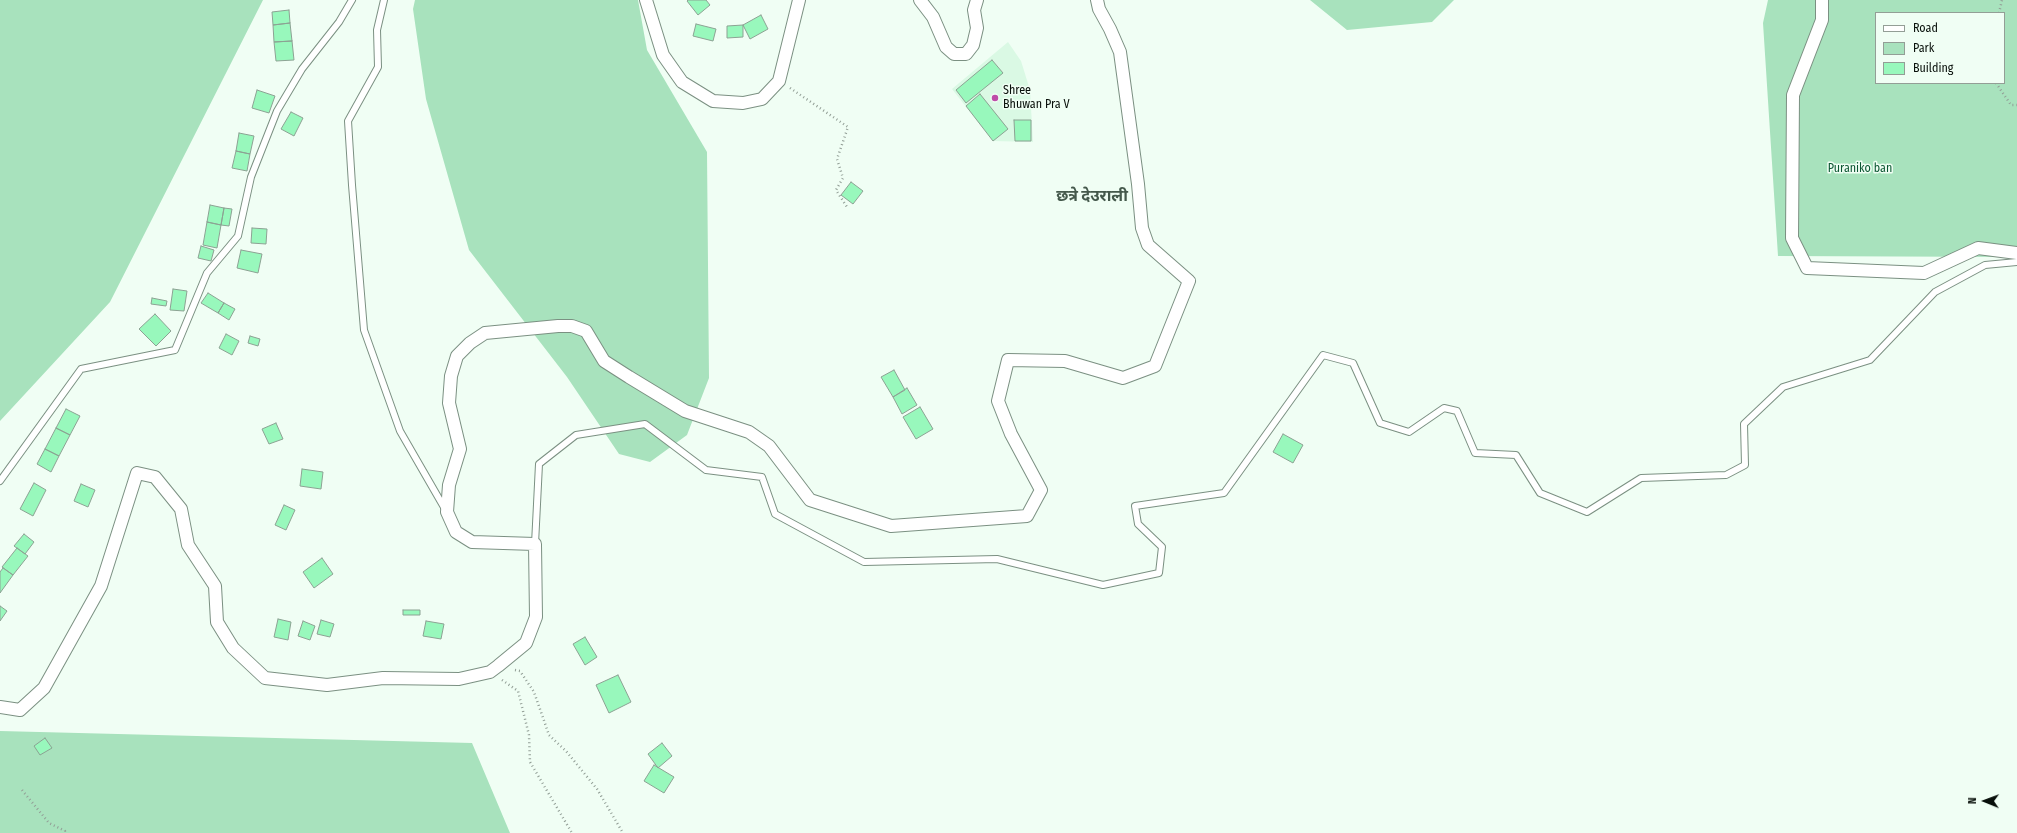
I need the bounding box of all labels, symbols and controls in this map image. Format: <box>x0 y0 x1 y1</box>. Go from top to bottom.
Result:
legend <box>1875 12 2005 84</box>
text: Road <box>1913 21 1938 35</box>
text: Park <box>1913 41 1934 55</box>
text: Building <box>1913 61 1953 75</box>
place label: Shree Bhuwan Pra V <box>1003 84 1070 112</box>
marker: Shree Bhuwan Pra V <box>990 93 1000 103</box>
park label: Puraniko ban <box>1828 162 1892 176</box>
district label: छत्रे देउराली <box>1056 187 1128 207</box>
north arrow <box>1965 781 2005 821</box>
text: N <box>1966 797 1979 804</box>

